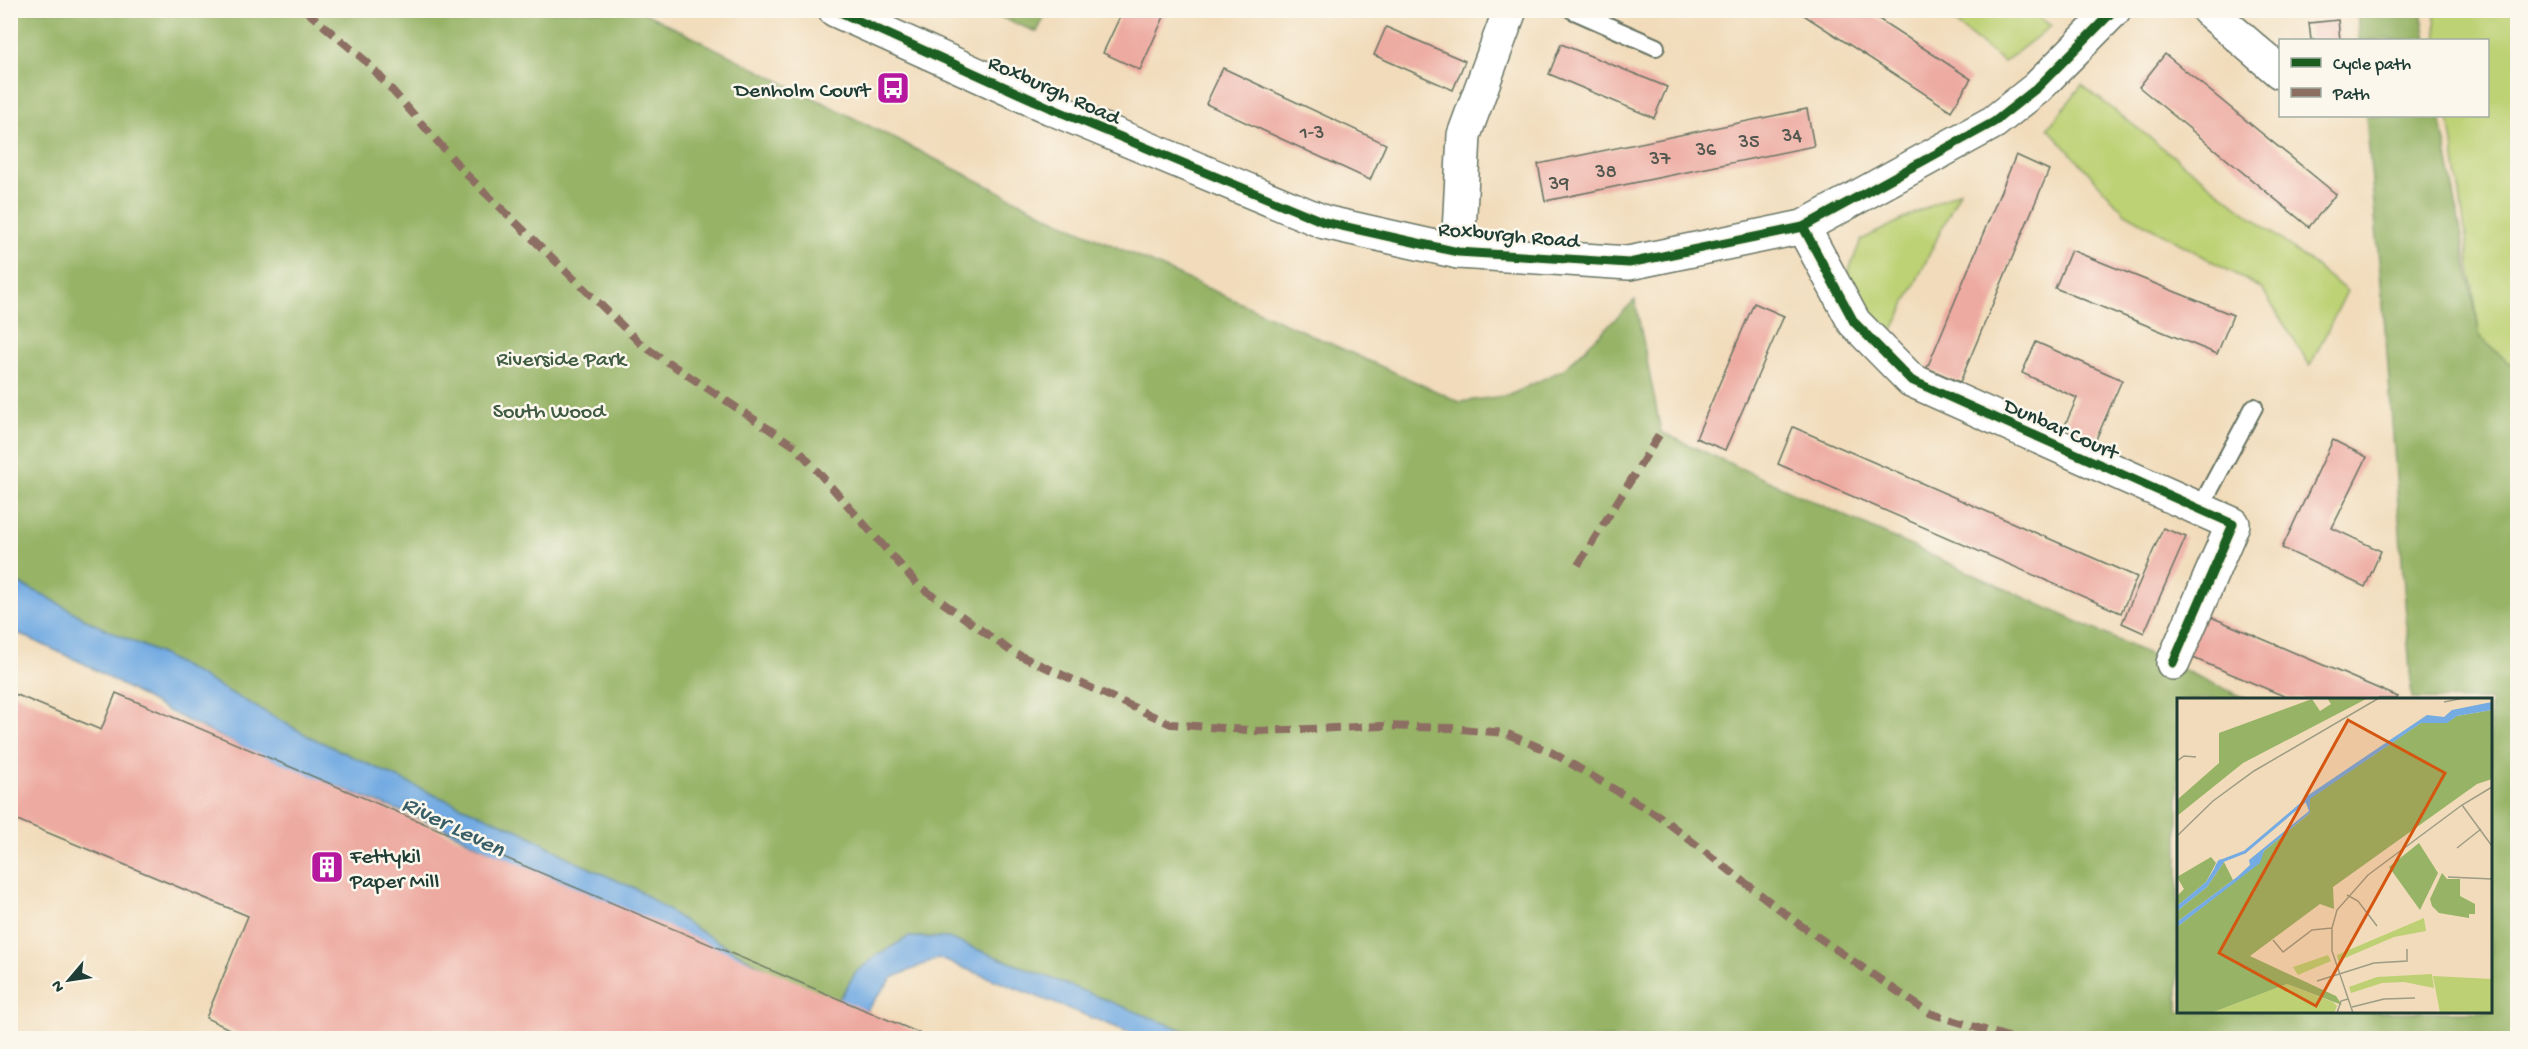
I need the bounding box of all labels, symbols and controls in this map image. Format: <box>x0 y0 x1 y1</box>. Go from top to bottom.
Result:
legend <box>2279 39 2489 117</box>
street label: Roxburgh Road <box>983 51 1125 133</box>
text: Cycle path <box>2333 55 2411 76</box>
bus stop icon: Denholm Court <box>875 70 911 106</box>
place label: Denholm Court <box>733 79 872 105</box>
text: Path <box>2332 85 2370 106</box>
house number: 1-3 <box>1299 123 1324 146</box>
house number: 34 <box>1781 126 1802 149</box>
house number: 35 <box>1738 132 1759 155</box>
house number: 36 <box>1695 140 1717 163</box>
house number: 37 <box>1649 149 1671 172</box>
house number: 38 <box>1594 162 1617 185</box>
house number: 39 <box>1548 174 1569 197</box>
street label: Roxburgh Road <box>1437 218 1583 256</box>
park label: Riverside Park <box>496 348 628 374</box>
street label: Dunbar Court <box>1997 393 2123 468</box>
park label: South Wood <box>493 400 607 426</box>
inset map <box>2177 698 2492 1013</box>
water label: River Leven <box>396 791 509 866</box>
place label: Fettykil Paper Mill <box>349 845 439 896</box>
building icon: Fettykil Paper Mill <box>309 849 345 885</box>
north arrow <box>39 950 99 1010</box>
text: N <box>48 976 70 995</box>

